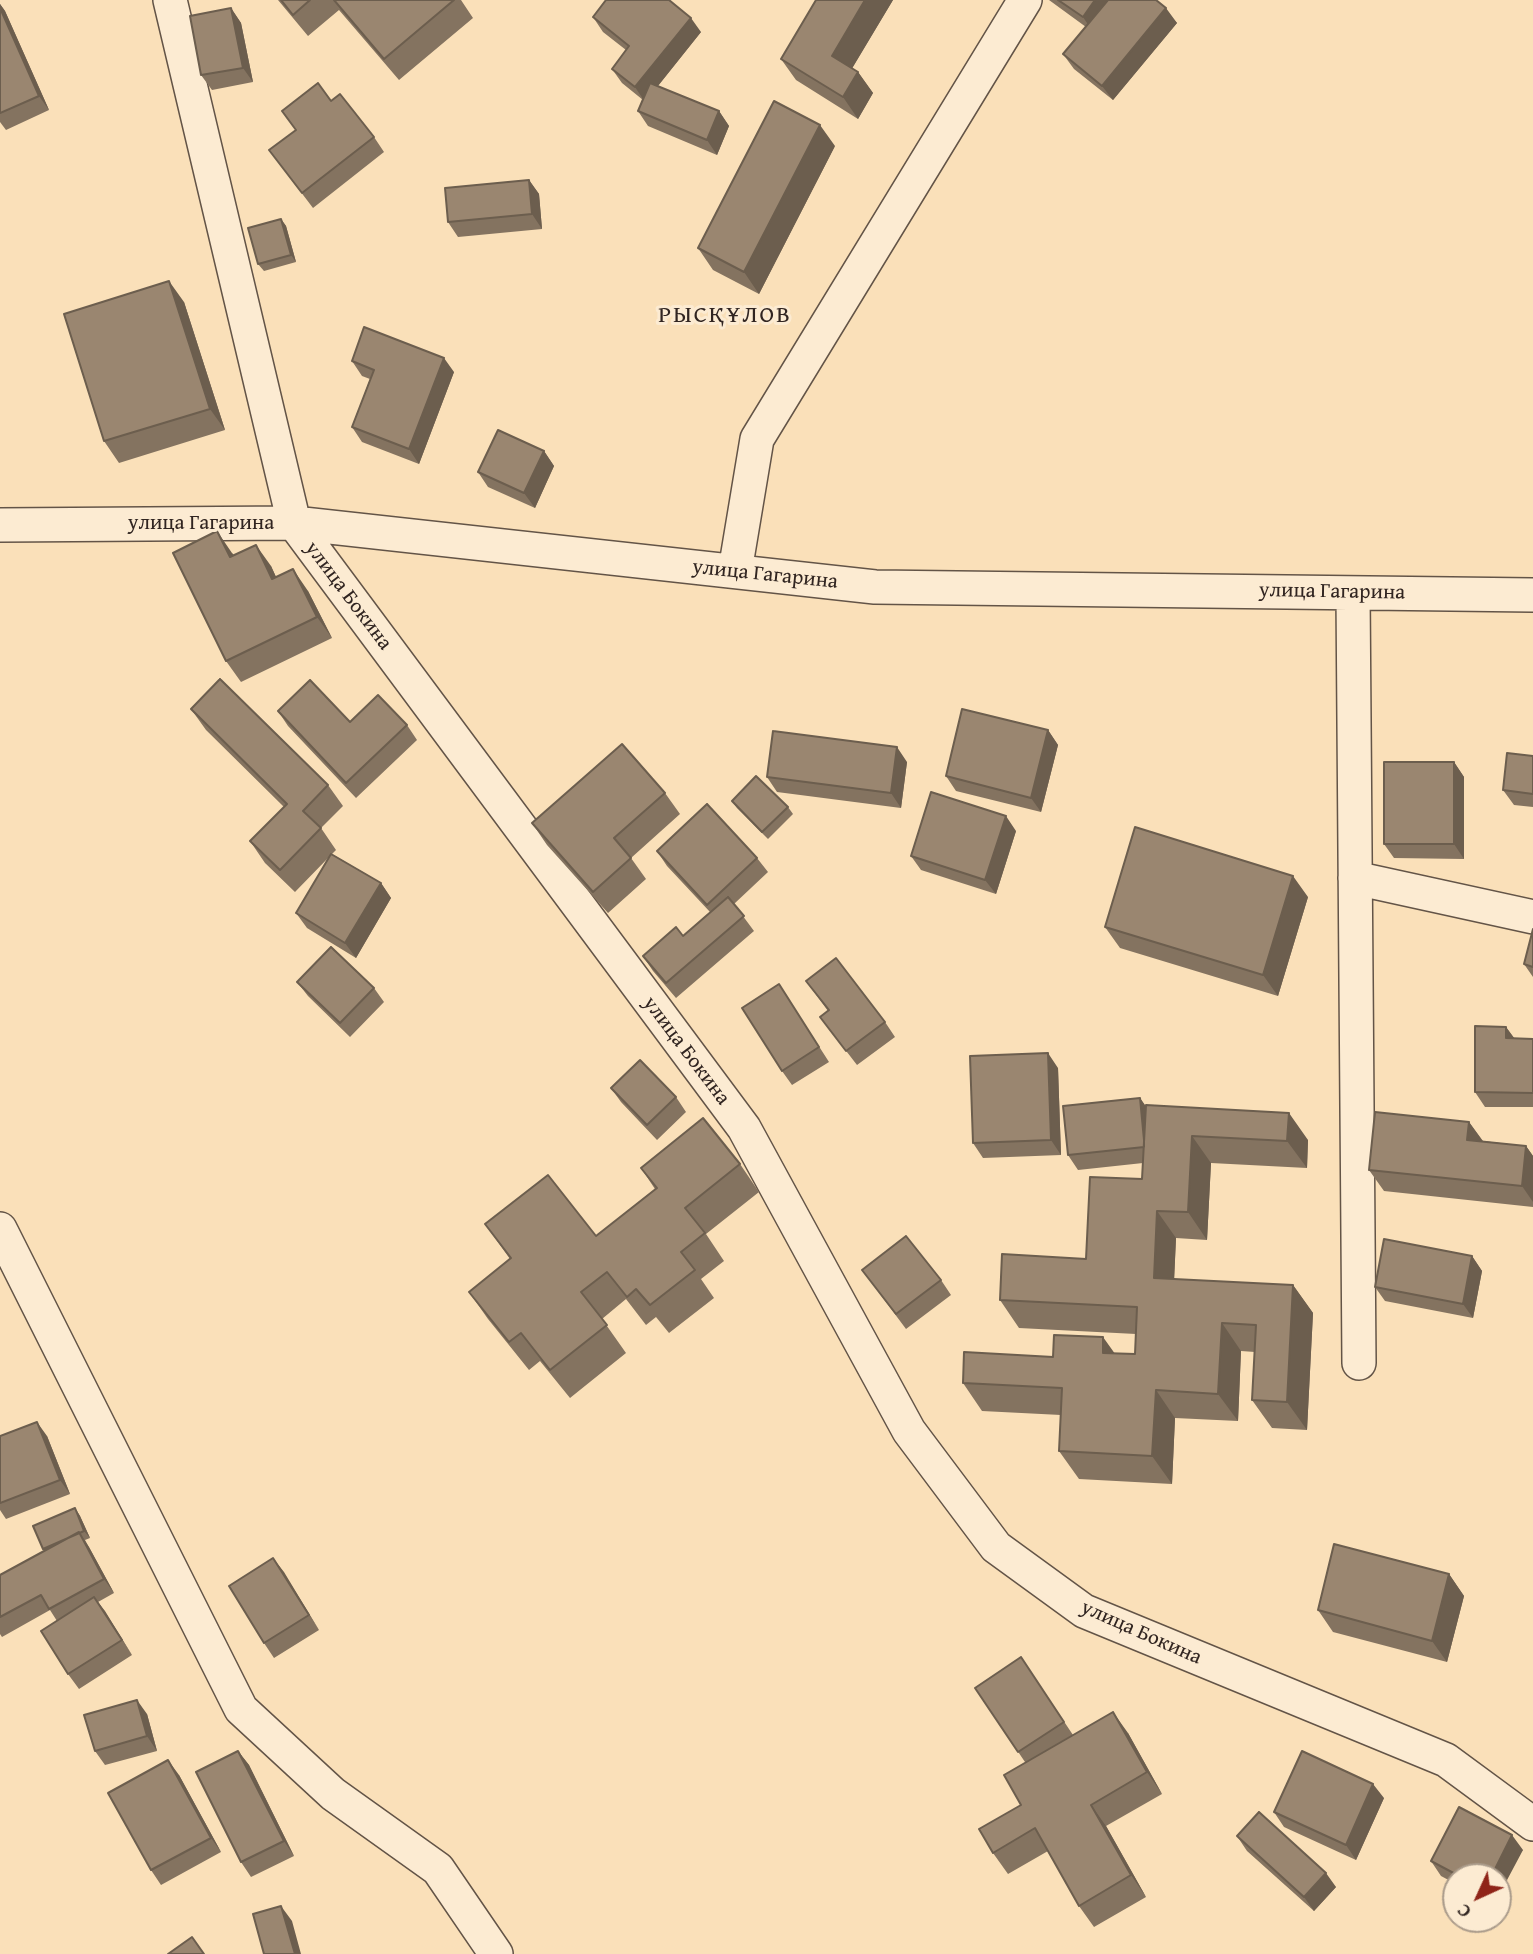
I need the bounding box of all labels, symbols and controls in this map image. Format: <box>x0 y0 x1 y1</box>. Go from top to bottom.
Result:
district label: РЫСҚҰЛОВ <box>659 302 791 330</box>
street label: улица Гагарина <box>128 511 274 537</box>
street label: улица Бокина <box>299 537 397 655</box>
street label: улица Гагарина <box>691 555 839 595</box>
street label: улица Гагарина <box>1259 578 1405 606</box>
street label: улица Бокина <box>637 992 735 1110</box>
street label: улица Бокина <box>1077 1595 1205 1671</box>
north arrow <box>1442 1863 1512 1933</box>
text: С <box>1450 1898 1477 1925</box>

